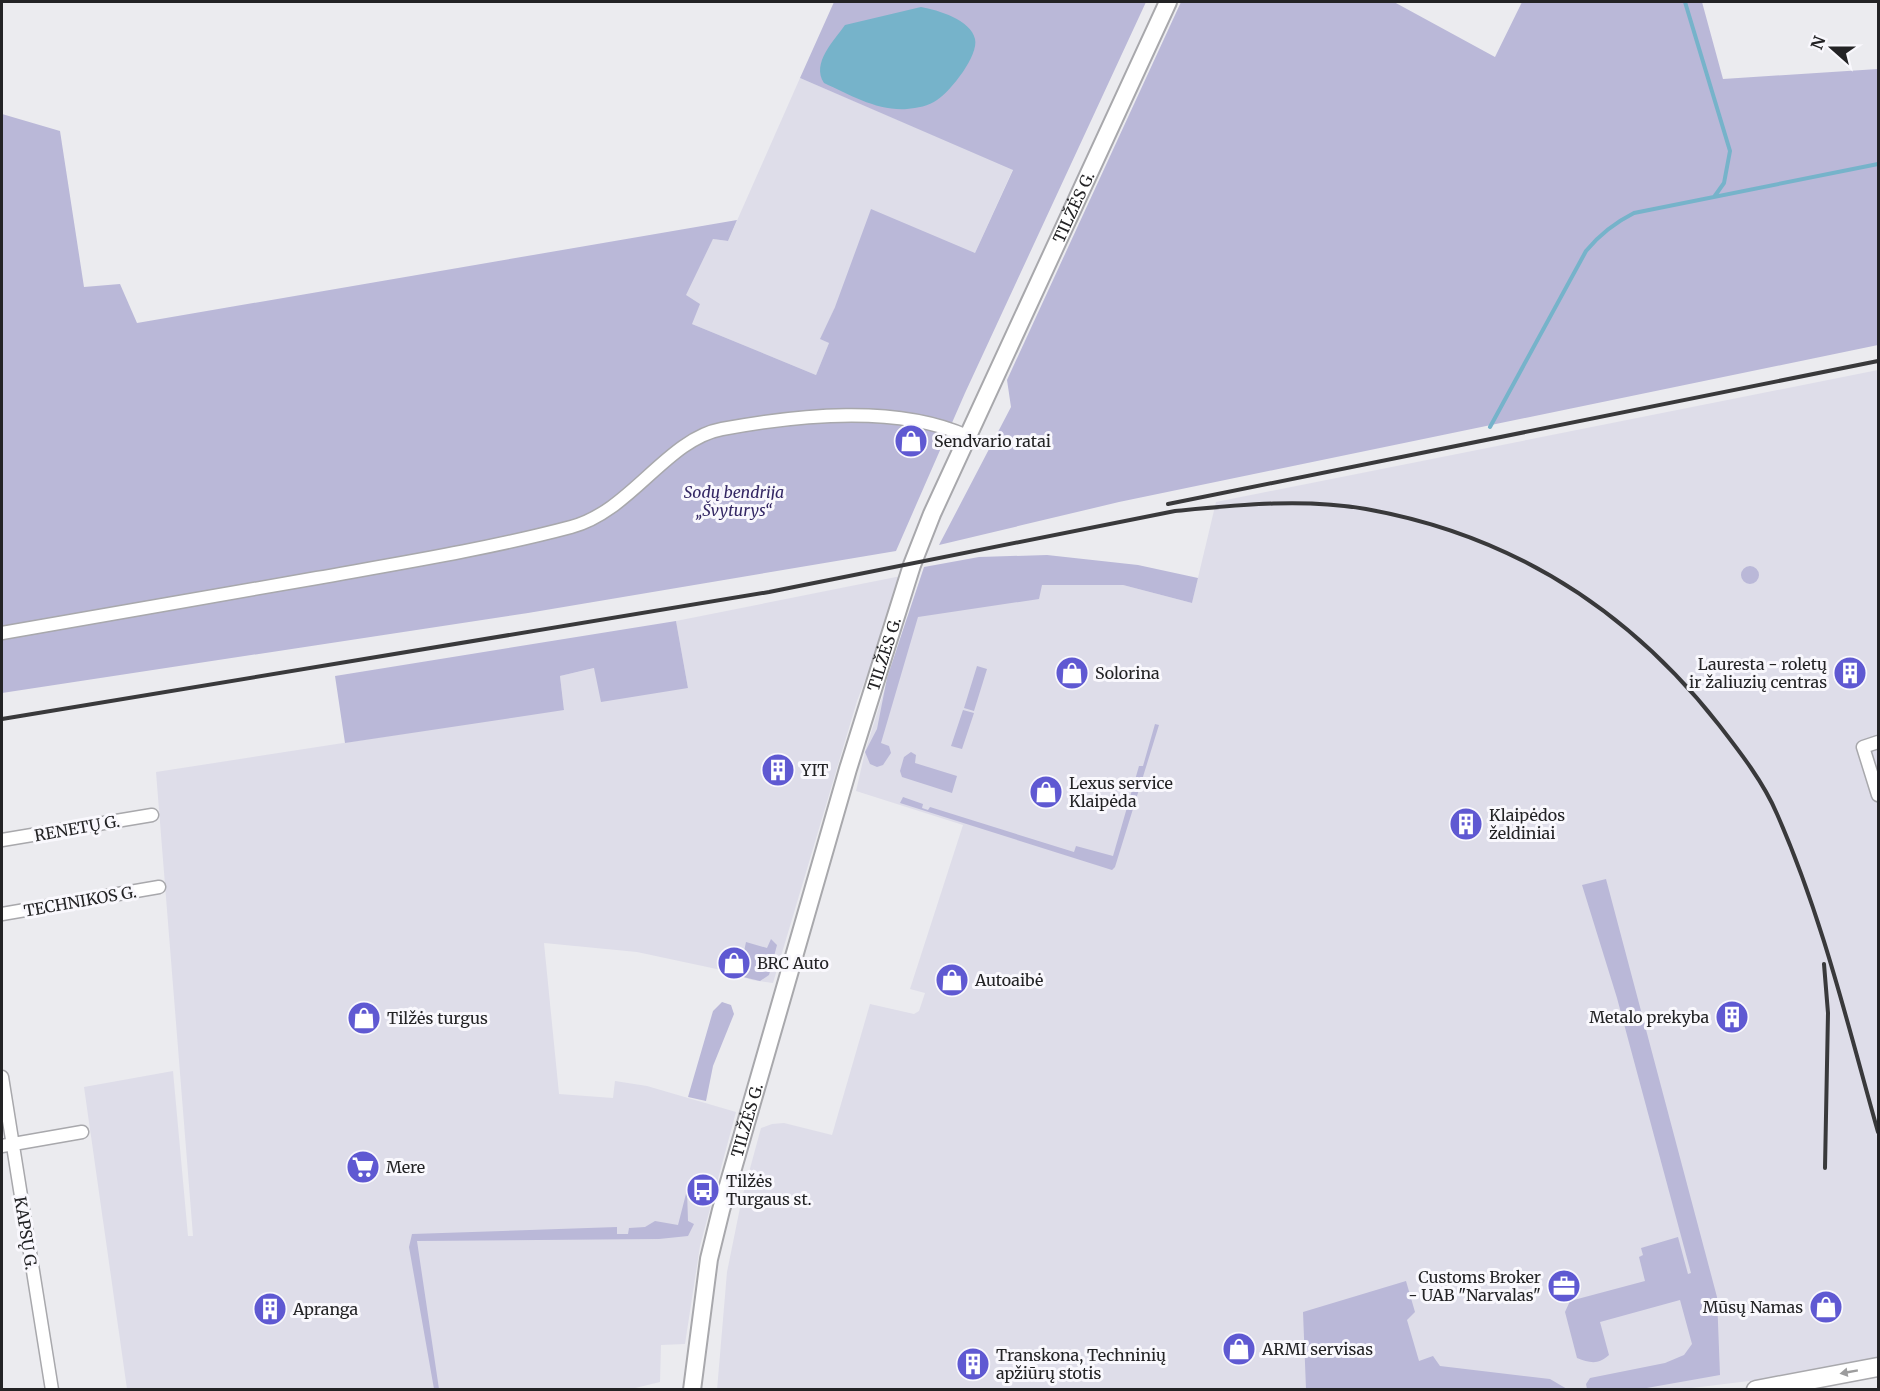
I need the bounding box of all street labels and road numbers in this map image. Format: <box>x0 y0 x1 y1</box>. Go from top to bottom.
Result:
street label: TILŽĖS G. <box>1048 168 1099 246</box>
street label: TILŽĖS G. <box>863 615 905 693</box>
street label: RENETŲ G. <box>33 811 121 845</box>
street label: TECHNIKOS G. <box>22 881 138 921</box>
street label: TILŽĖS G. <box>727 1081 767 1160</box>
street label: KAPSŲ G. <box>10 1195 42 1271</box>

